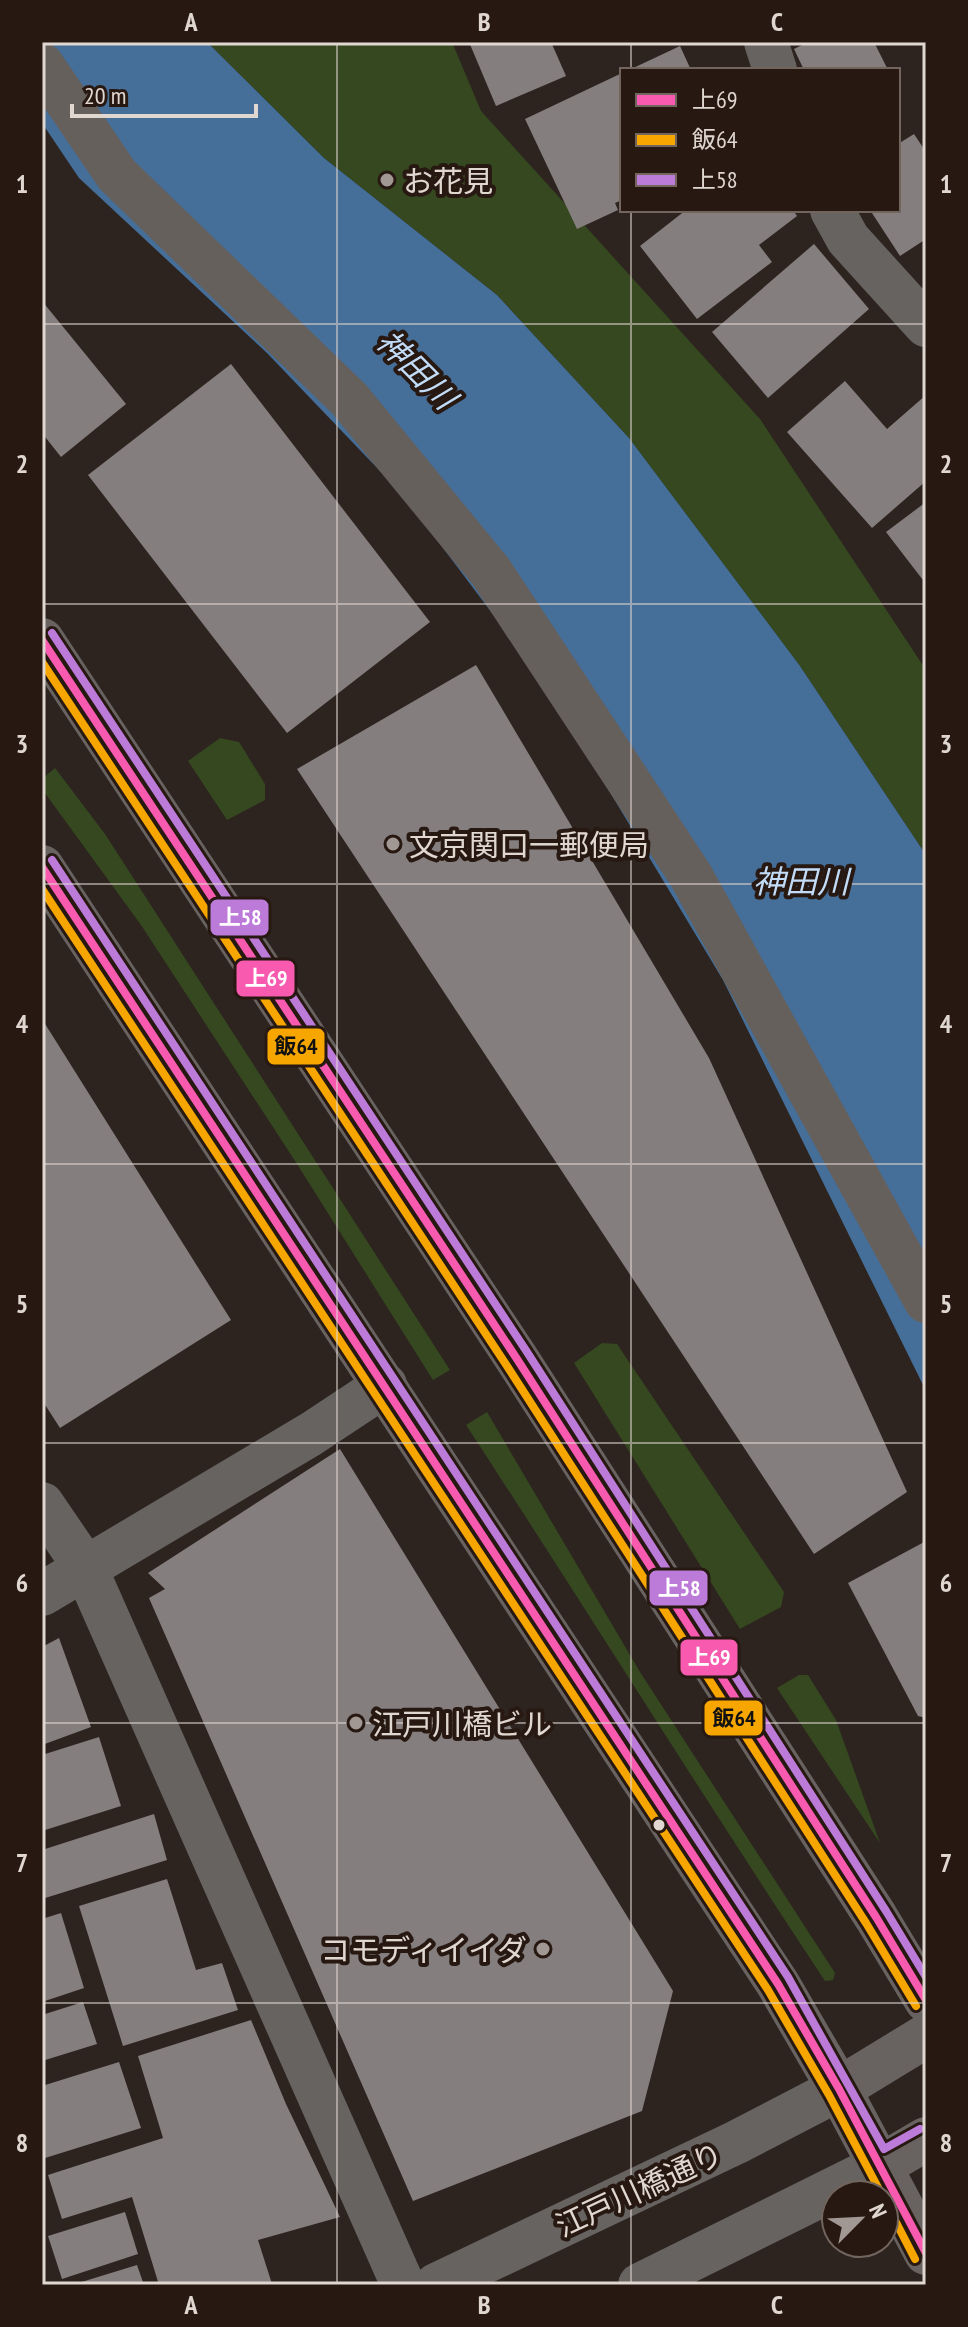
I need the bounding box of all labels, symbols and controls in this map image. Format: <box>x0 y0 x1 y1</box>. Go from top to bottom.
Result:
text: A <box>183 5 198 38</box>
text: B <box>478 5 491 38</box>
text: C <box>771 5 783 38</box>
scale bar <box>72 68 256 118</box>
legend <box>620 68 900 212</box>
text: 20 m <box>84 80 126 111</box>
text: 上69 <box>692 84 738 115</box>
text: 飯64 <box>692 124 738 155</box>
place label: お花見 <box>403 161 493 200</box>
text: 上58 <box>692 164 738 195</box>
text: 1 <box>16 167 28 200</box>
text: 1 <box>940 167 952 200</box>
marker: お花見 <box>378 171 396 189</box>
water label: 神田川 <box>368 320 468 420</box>
text: 2 <box>16 447 28 480</box>
text: 2 <box>940 447 952 480</box>
text: 3 <box>16 727 28 760</box>
text: 3 <box>940 727 952 760</box>
place label: 文京関口一郵便局 <box>409 825 649 864</box>
marker: 文京関口一郵便局 <box>384 835 402 853</box>
water label: 神田川 <box>753 860 852 902</box>
line badge: 上58 <box>209 898 270 937</box>
text: 上58 <box>218 903 262 931</box>
line badge: 上69 <box>235 959 296 998</box>
text: 上69 <box>244 964 288 992</box>
text: 4 <box>16 1007 29 1040</box>
text: 4 <box>940 1007 953 1040</box>
line badge: 飯64 <box>266 1027 326 1066</box>
text: 飯64 <box>273 1032 318 1060</box>
text: 5 <box>16 1287 28 1320</box>
text: 5 <box>940 1287 952 1320</box>
text: 6 <box>16 1566 28 1599</box>
text: 6 <box>940 1566 952 1599</box>
line badge: 上58 <box>648 1569 709 1607</box>
text: 上58 <box>657 1574 701 1602</box>
line badge: 上69 <box>679 1638 739 1677</box>
text: 上69 <box>687 1643 731 1671</box>
line badge: 飯64 <box>703 1699 764 1737</box>
place label: 江戸川橋ビル <box>372 1704 552 1743</box>
text: 飯64 <box>711 1704 756 1732</box>
marker: 江戸川橋ビル <box>347 1714 365 1732</box>
unlabelled marker <box>651 1817 667 1833</box>
text: 7 <box>16 1846 28 1879</box>
text: 7 <box>940 1846 952 1879</box>
place label: コモディイイダ <box>320 1930 527 1969</box>
marker: コモディイイダ <box>534 1940 552 1958</box>
text: 8 <box>16 2126 28 2159</box>
text: 8 <box>940 2126 952 2159</box>
street label: 江戸川橋通り <box>549 2133 729 2245</box>
north arrow <box>820 2179 900 2259</box>
text: N <box>863 2200 893 2222</box>
text: A <box>183 2288 198 2321</box>
text: B <box>478 2288 491 2321</box>
text: C <box>771 2288 783 2321</box>

